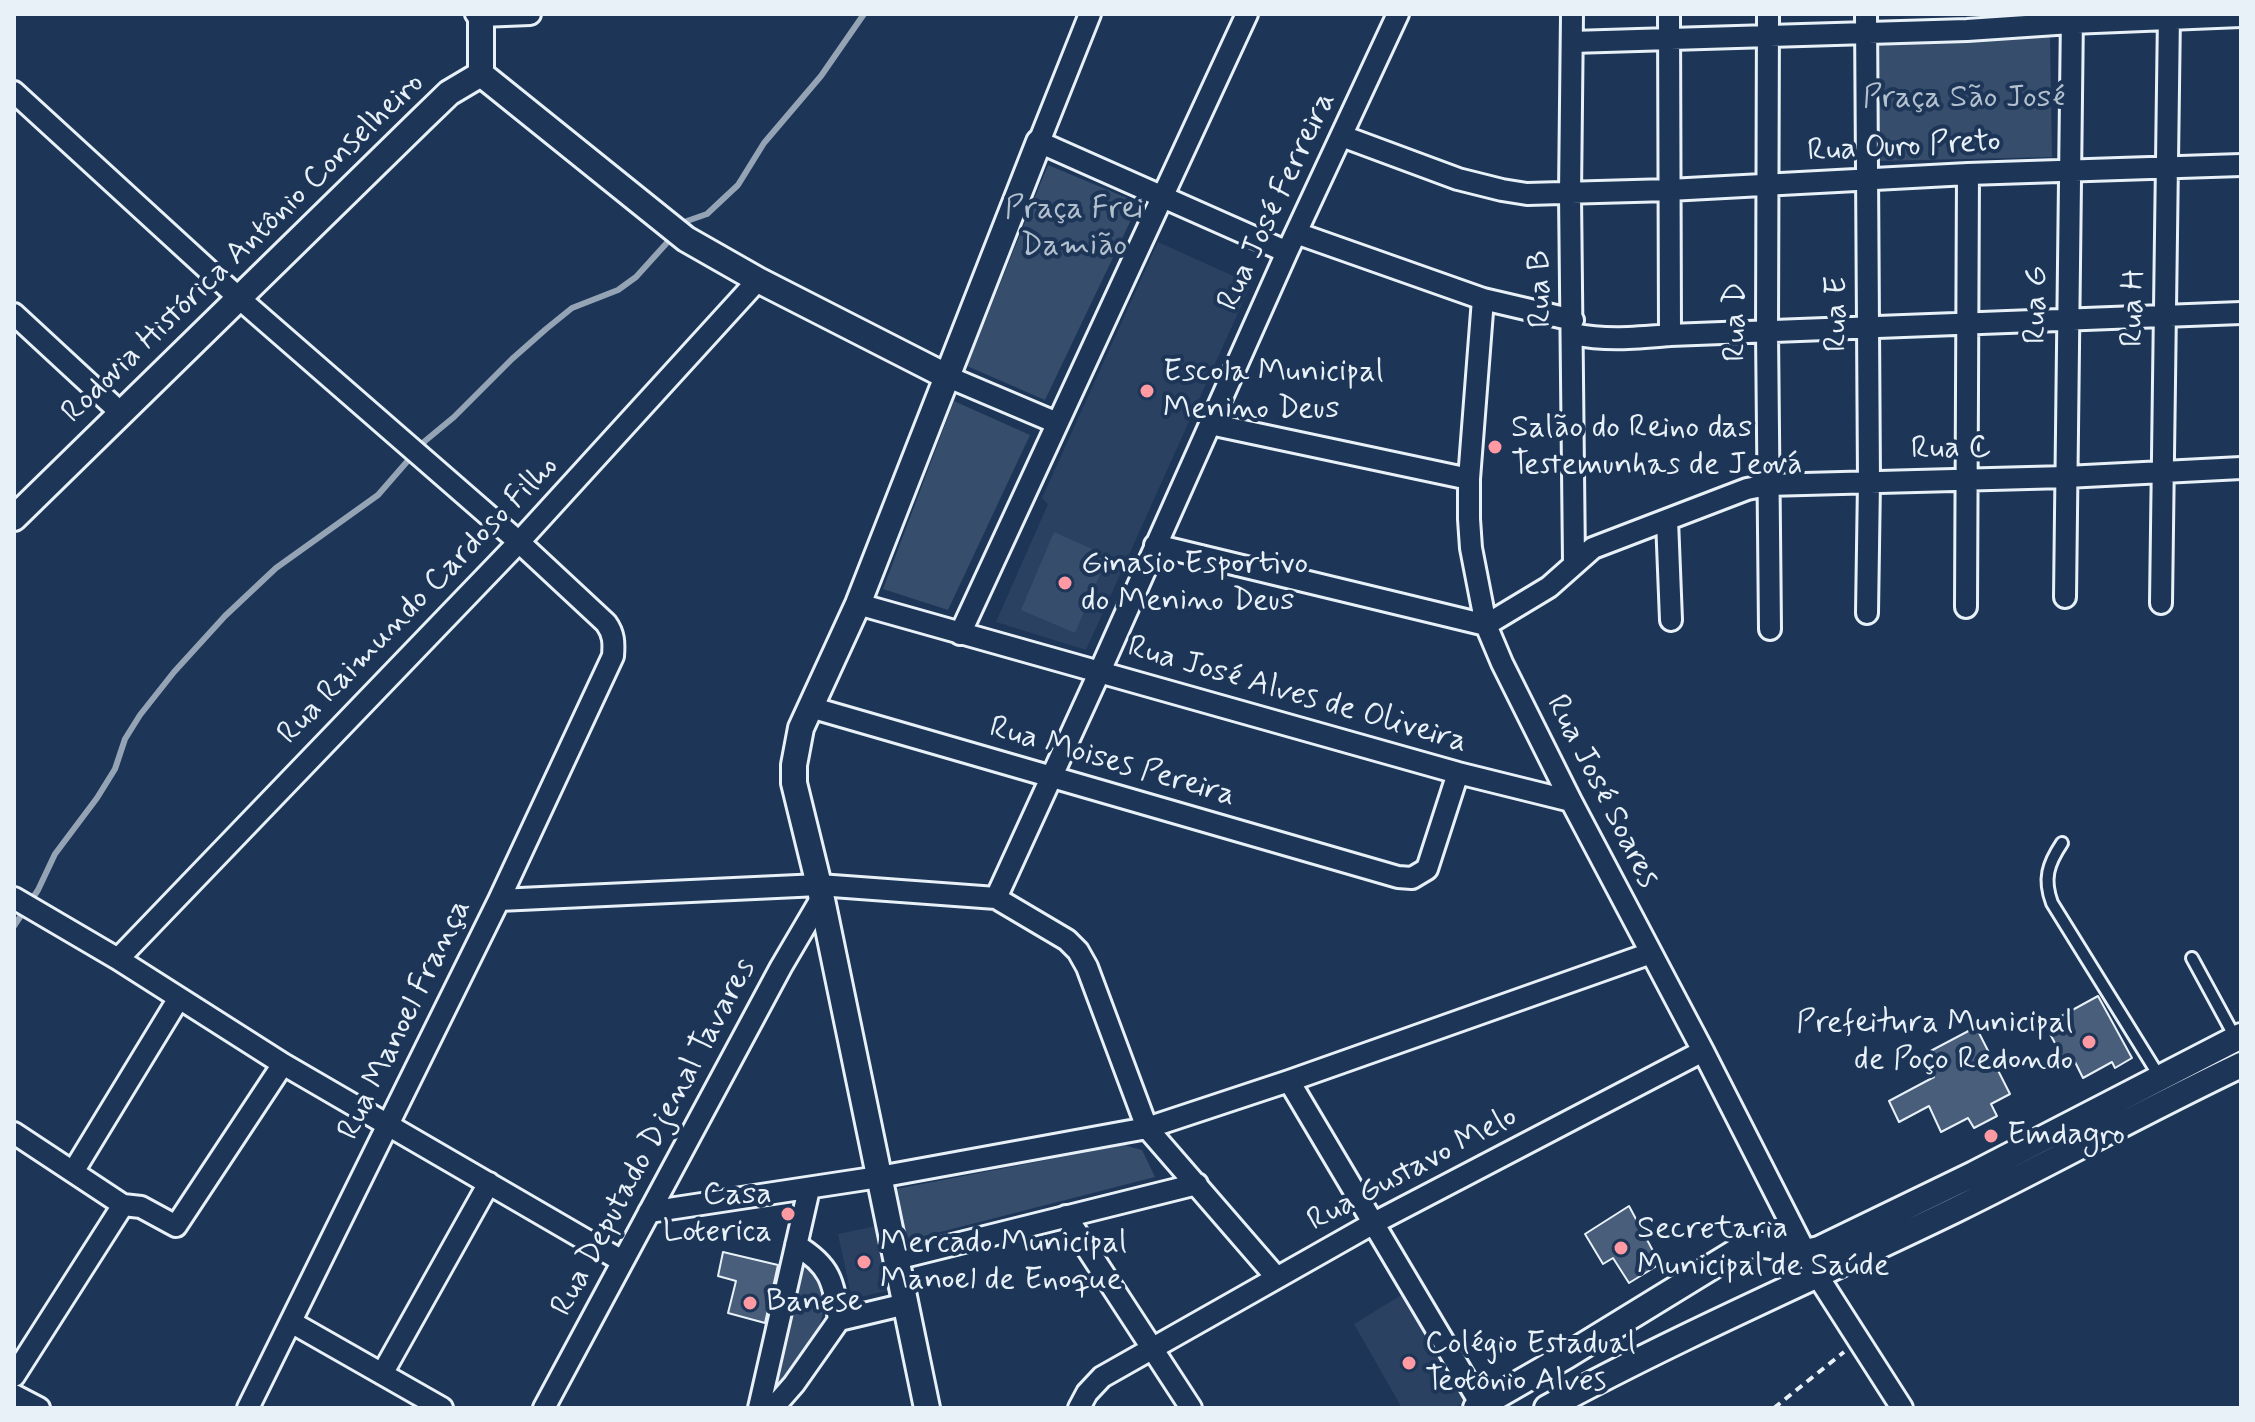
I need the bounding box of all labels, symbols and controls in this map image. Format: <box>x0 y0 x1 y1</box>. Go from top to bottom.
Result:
street label: Rodovia Histórica Antônio Conselheiro <box>55 65 433 433</box>
park label: Praça São José <box>1863 80 2065 118</box>
street label: Rua José Ferreira <box>1210 86 1346 318</box>
street label: Rua Ouro Preto <box>1806 124 2002 172</box>
park label: Praça Frei Damião <box>1005 191 1143 266</box>
street label: Rua B <box>1522 250 1562 328</box>
street label: Rua G <box>2018 265 2058 345</box>
street label: Rua H <box>2115 269 2155 347</box>
street label: Rua E <box>1819 276 1857 352</box>
street label: Rua D <box>1718 282 1756 362</box>
place label: Escola Municipal Menino Deus <box>1163 354 1383 429</box>
marker: Escola Municipal Menino Deus <box>1138 382 1156 400</box>
place label: Salão do Reino das Testemunhas de Jeová <box>1511 410 1803 485</box>
street label: Rua C <box>1911 430 1991 470</box>
marker: Salão do Reino das Testemunhas de Jeová <box>1486 438 1504 456</box>
street label: Rua Raimundo Cardoso Filho <box>271 448 567 754</box>
place label: Ginasio Esportivo do Menino Deus <box>1081 546 1308 621</box>
marker: Ginasio Esportivo do Menino Deus <box>1056 574 1074 592</box>
street label: Rua José Alves de Oliveira <box>1123 629 1471 763</box>
street label: Rua José Soares <box>1536 689 1666 895</box>
street label: Rua Moises Pereira <box>985 710 1239 816</box>
street label: Rua Manoel França <box>331 893 481 1147</box>
street label: Rua Deputado Djenal Tavares <box>544 953 766 1323</box>
place label: Prefeitura Municipal de Poço Redondo <box>1796 1005 2073 1080</box>
marker: Prefeitura Municipal de Poço Redondo <box>2080 1033 2098 1051</box>
street label: Rua Gustavo Melo <box>1302 1099 1524 1241</box>
place label: Emdagro <box>2007 1117 2125 1155</box>
marker: Emdagro <box>1982 1127 2000 1145</box>
place label: Casa Loterica <box>663 1177 772 1252</box>
marker: Casa Loterica <box>779 1205 797 1223</box>
place label: Secretaria Municipal de Saúde <box>1637 1211 1889 1286</box>
place label: Mercado Municipal Manoel de Enoque <box>880 1225 1127 1300</box>
marker: Secretaria Municipal de Saúde <box>1612 1239 1630 1257</box>
marker: Mercado Municipal Manoel de Enoque <box>855 1253 873 1271</box>
place label: Banese <box>766 1284 863 1322</box>
marker: Banese <box>741 1294 759 1312</box>
place label: Colégio Estadual Teotônio Alves <box>1425 1326 1636 1401</box>
marker: Colégio Estadual Teotônio Alves <box>1400 1354 1418 1372</box>

